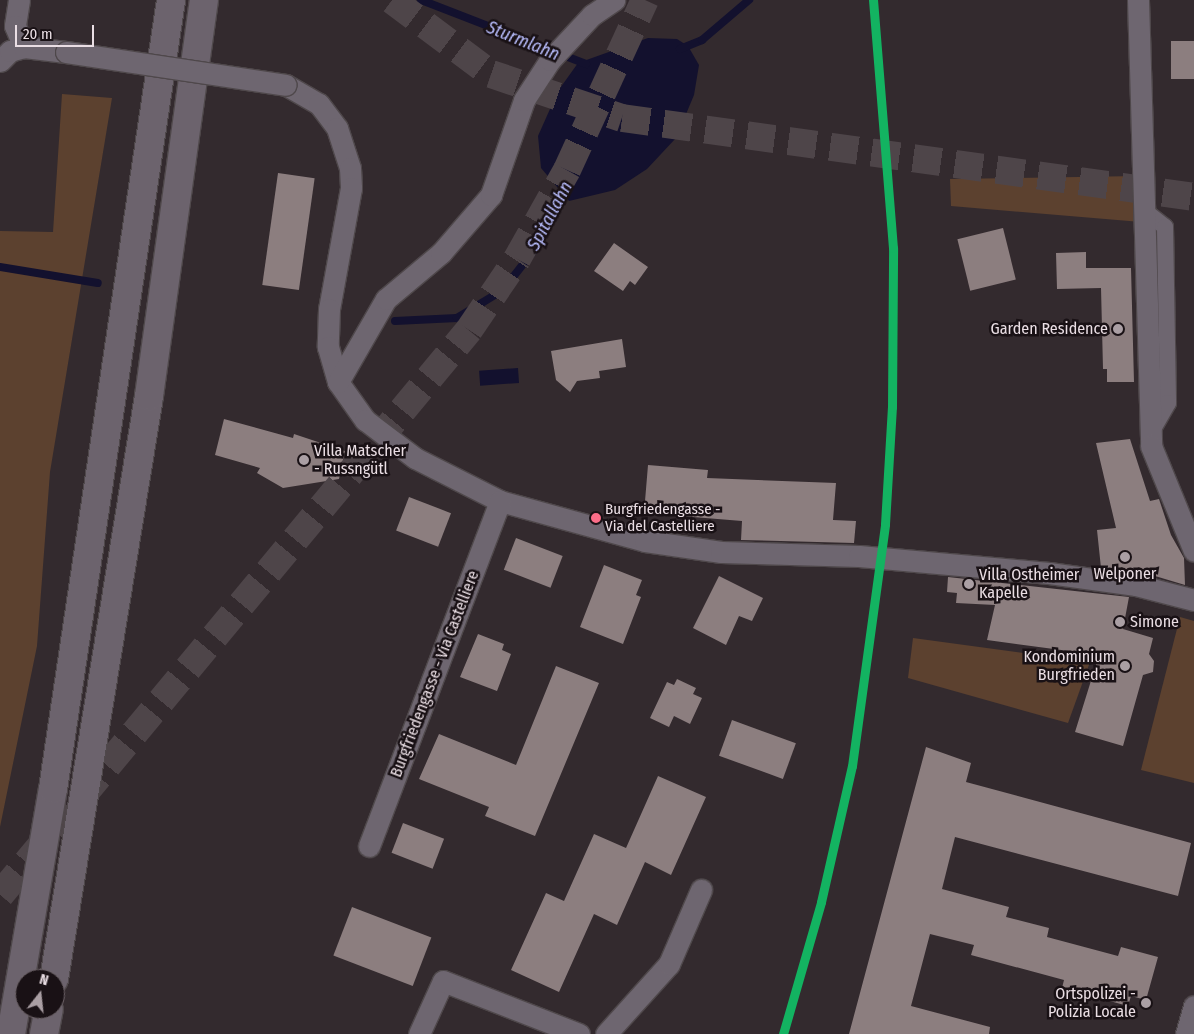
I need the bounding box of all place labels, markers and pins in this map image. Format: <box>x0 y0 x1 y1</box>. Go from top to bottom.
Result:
place label: Garden Residence <box>991 319 1108 339</box>
marker: Garden Residence <box>1112 323 1124 335</box>
place label: Villa Matscher - Russngütl <box>314 441 406 479</box>
marker: Villa Matscher - Russngütl <box>298 454 310 466</box>
place label: Burgfriedengasse - Via del Castelliere <box>605 500 721 535</box>
marker: Burgfriedengasse - Via del Castelliere <box>591 513 601 523</box>
marker: Welponer <box>1119 551 1131 563</box>
place label: Welponer <box>1094 564 1156 584</box>
place label: Villa Ostheimer Kapelle <box>979 565 1079 603</box>
marker: Villa Ostheimer Kapelle <box>963 578 975 590</box>
place label: Simone <box>1130 612 1179 632</box>
marker: Simone <box>1114 616 1126 628</box>
place label: Kondominium Burgfrieden <box>1023 647 1115 685</box>
marker: Kondominium Burgfrieden <box>1119 660 1131 672</box>
place label: Ortspolizei - Polizia Locale <box>1048 984 1136 1022</box>
marker: Ortspolizei - Polizia Locale <box>1140 997 1152 1009</box>

